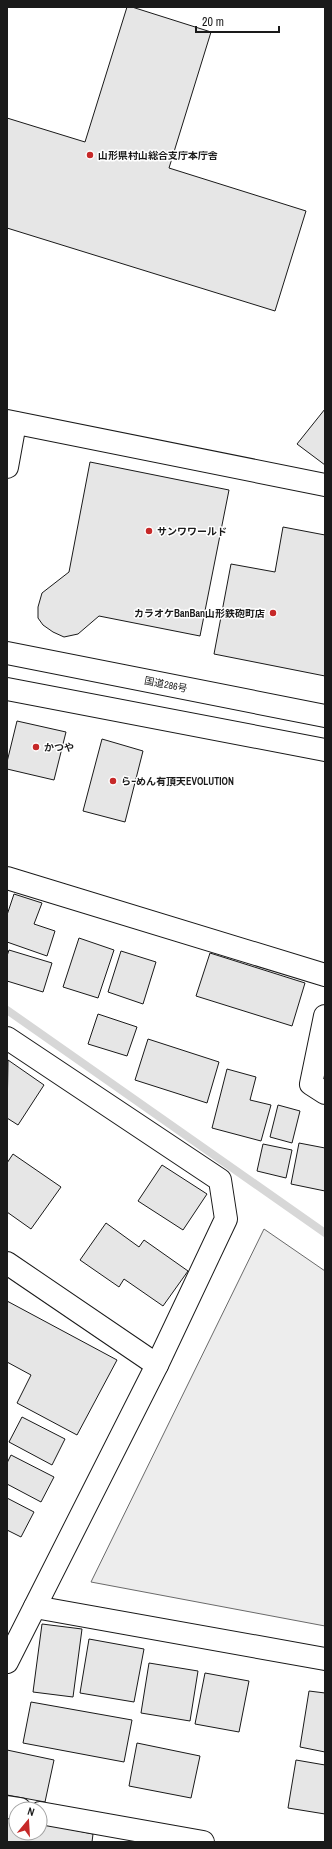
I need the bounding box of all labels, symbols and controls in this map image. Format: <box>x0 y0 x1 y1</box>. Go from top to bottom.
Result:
scale bar <box>196 8 279 34</box>
text: 20 m <box>202 14 224 30</box>
place label: 山形県村山総合支庁本庁舎 <box>98 149 218 162</box>
marker: 山形県村山総合支庁本庁舎 <box>85 150 95 160</box>
place label: サンワワールド <box>157 525 227 538</box>
marker: サンワワールド <box>144 526 154 536</box>
place label: カラオケBanBan山形鉄砲町店 <box>134 607 265 620</box>
marker: カラオケBanBan山形鉄砲町店 <box>268 608 278 618</box>
street label: 国道286号 <box>143 674 189 695</box>
place label: かつや <box>44 741 74 754</box>
marker: かつや <box>31 742 41 752</box>
place label: らｰめん有頂天EVOLUTION <box>121 775 234 788</box>
marker: らｰめん有頂天EVOLUTION <box>108 776 118 786</box>
north arrow <box>8 1801 48 1841</box>
text: N <box>26 1804 36 1819</box>

